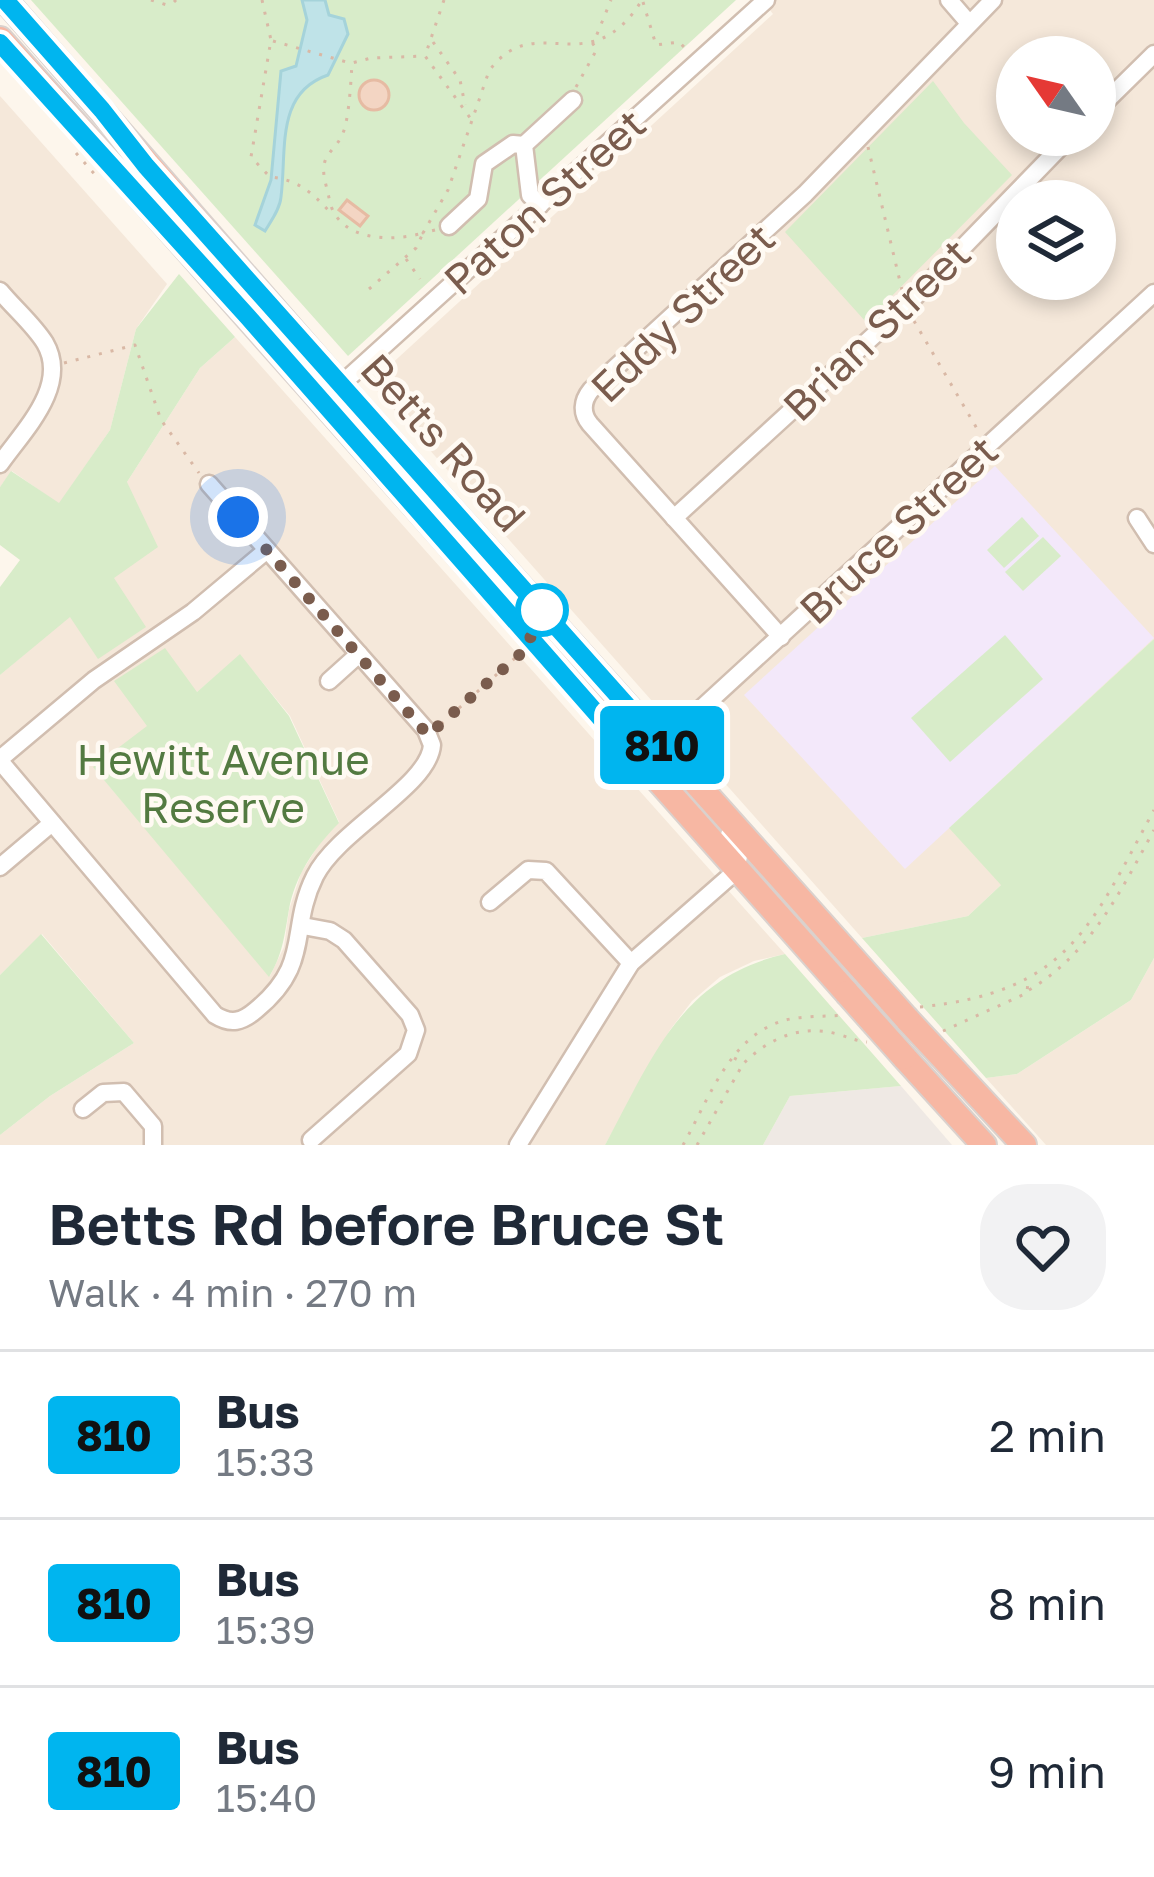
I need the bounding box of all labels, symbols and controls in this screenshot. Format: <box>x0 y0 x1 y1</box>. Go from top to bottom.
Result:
north arrow <box>996 36 1116 156</box>
map controls <box>996 36 1116 300</box>
street label: Paton Street <box>433 98 655 304</box>
button: layers <box>996 180 1116 300</box>
street label: Eddy Street <box>580 212 784 412</box>
street label: Brian Street <box>772 228 980 430</box>
street label: Betts Road <box>351 343 537 541</box>
street label: Bruce Street <box>789 425 1007 633</box>
your location <box>208 487 268 547</box>
unlabelled marker <box>517 585 567 635</box>
line badge: 810 <box>593 706 731 784</box>
text: 810 <box>624 720 700 770</box>
park label: Hewitt Avenue Reserve <box>76 734 370 832</box>
button: heart <box>980 1184 1106 1310</box>
text: Betts Rd before Bruce St <box>48 1189 724 1258</box>
text: Walk · 4 min · 270 m <box>48 1269 417 1316</box>
text: Bus <box>216 1384 300 1438</box>
text: 2 min <box>989 1408 1106 1462</box>
text: 810 <box>76 1410 152 1460</box>
text: 15:33 <box>216 1438 315 1485</box>
text: Bus <box>216 1552 300 1606</box>
text: 8 min <box>988 1576 1106 1630</box>
text: 810 <box>76 1578 152 1628</box>
text: 15:39 <box>216 1606 316 1653</box>
text: Bus <box>216 1720 300 1774</box>
text: 9 min <box>988 1744 1106 1798</box>
text: 810 <box>76 1746 152 1796</box>
text: 15:40 <box>216 1774 317 1821</box>

